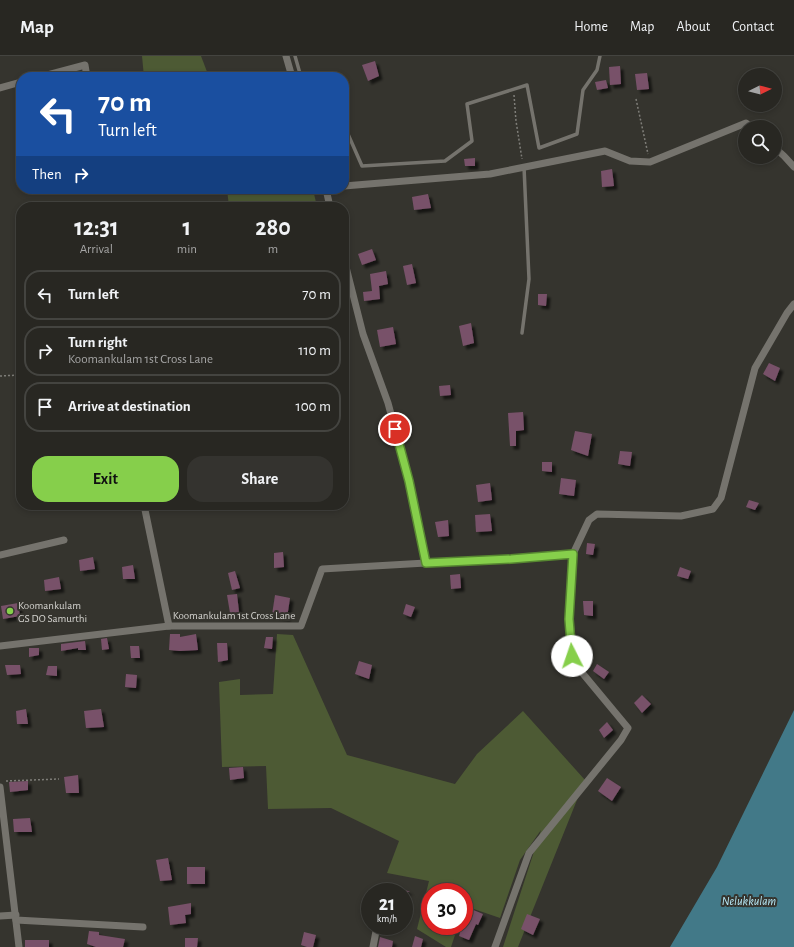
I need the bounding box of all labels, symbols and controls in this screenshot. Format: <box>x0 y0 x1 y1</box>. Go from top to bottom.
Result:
text: Map <box>20 18 54 37</box>
text: Home <box>574 20 608 34</box>
text: Map <box>630 20 654 34</box>
text: About <box>676 20 710 34</box>
text: Contact <box>732 20 774 34</box>
north arrow <box>738 68 782 112</box>
map controls <box>738 68 782 164</box>
icon: left <box>32 88 84 140</box>
text: 70 m <box>98 89 152 117</box>
button: search <box>738 120 782 164</box>
text: Turn left <box>98 122 157 140</box>
icon: right <box>70 164 92 186</box>
text: Then <box>32 167 62 182</box>
text: 12:31 <box>74 216 119 240</box>
text: 1 <box>183 216 191 240</box>
text: 280 <box>255 216 291 240</box>
text: Arrival <box>80 243 113 256</box>
text: min <box>177 243 197 256</box>
text: m <box>268 243 278 256</box>
icon: left <box>34 284 56 306</box>
text: Turn left <box>68 287 119 302</box>
text: 70 m <box>302 287 331 302</box>
text: Turn right <box>68 335 127 350</box>
icon: right <box>34 340 56 362</box>
text: 110 m <box>298 343 331 358</box>
text: Koomankulam 1st Cross Lane <box>68 353 213 366</box>
icon: arrive <box>34 396 56 418</box>
text: Arrive at destination <box>68 399 191 414</box>
text: 100 m <box>296 399 331 414</box>
pin <box>378 412 412 446</box>
icon: arrive <box>384 418 406 440</box>
button: Exit <box>32 456 179 502</box>
button: Share <box>187 456 333 502</box>
place label: Koomankulam GS DO Samurthi <box>18 600 87 624</box>
marker: Koomankulam GS DO Samurthi <box>5 606 15 616</box>
street label: Koomankulam 1st Cross Lane <box>173 610 295 621</box>
position arrow <box>551 635 593 677</box>
speed limit sign: 30 <box>421 883 473 935</box>
text: 21 <box>379 894 395 914</box>
water label: Nelukkulam <box>722 895 776 907</box>
text: km/h <box>377 914 397 924</box>

